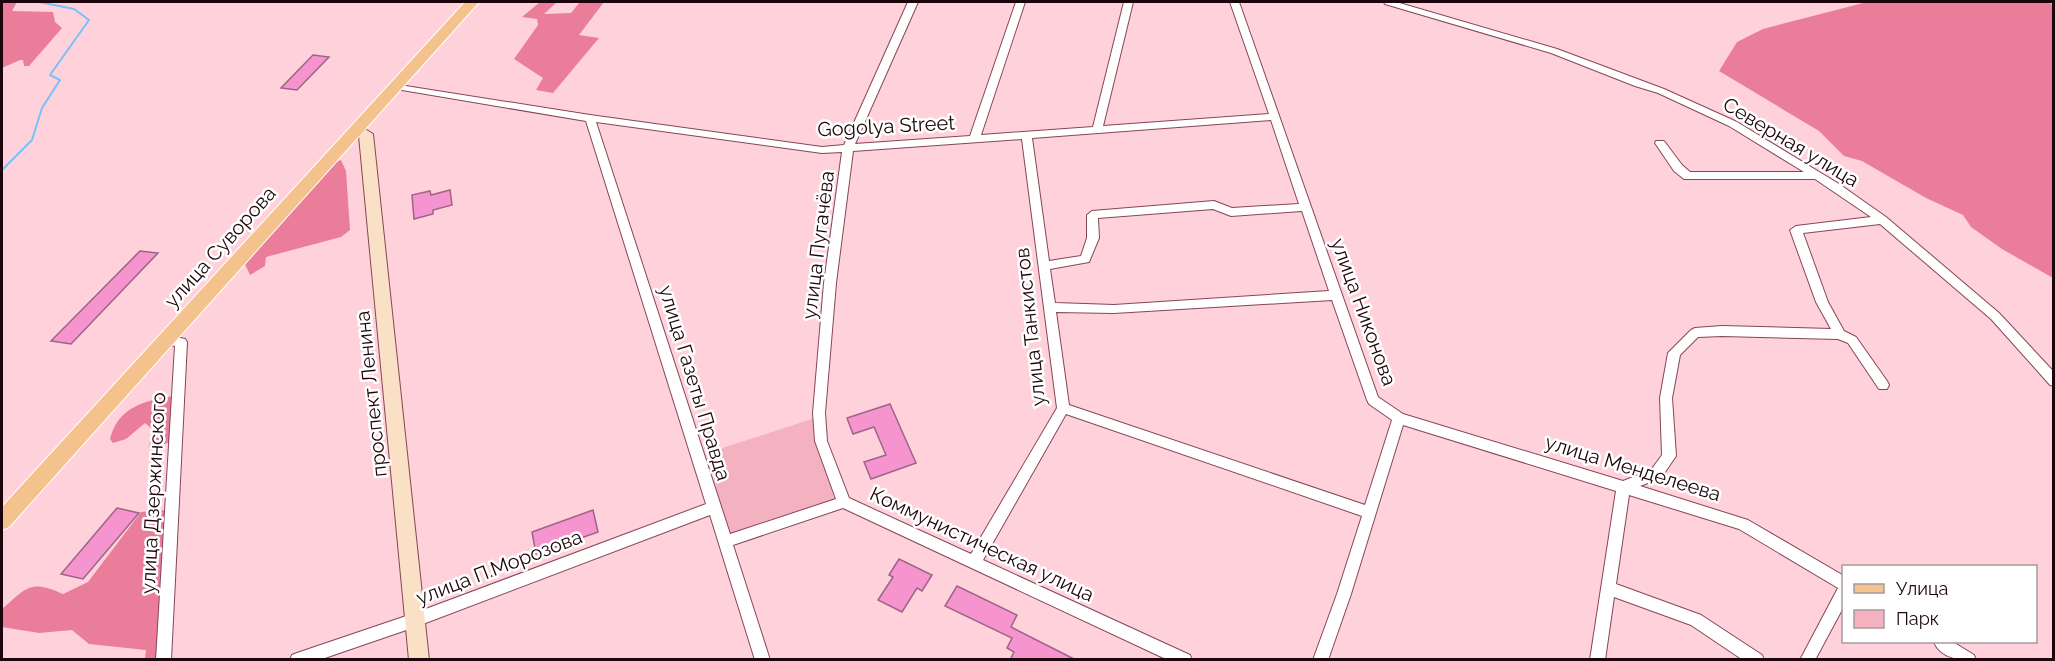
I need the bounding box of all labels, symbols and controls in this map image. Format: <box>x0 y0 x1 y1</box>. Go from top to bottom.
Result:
street label: Северная улица <box>1719 92 1863 192</box>
street label: Gogolya Street <box>817 110 956 142</box>
street label: улица Пугачёва <box>797 169 839 321</box>
street label: улица Суворова <box>159 181 281 313</box>
street label: улица Никонова <box>1326 235 1402 389</box>
street label: улица Танкистов <box>1010 247 1050 407</box>
street label: улица Газеты Правда <box>654 283 736 483</box>
street label: проспект Ленина <box>350 310 392 478</box>
street label: улица Дзержинского <box>136 391 170 594</box>
street label: улица Менделеева <box>1542 430 1724 506</box>
street label: Коммунистическая улица <box>866 481 1098 607</box>
street label: улица П.Морозова <box>413 524 585 610</box>
legend <box>1842 565 2037 643</box>
text: Улица <box>1896 578 1948 599</box>
text: Парк <box>1896 608 1939 629</box>

